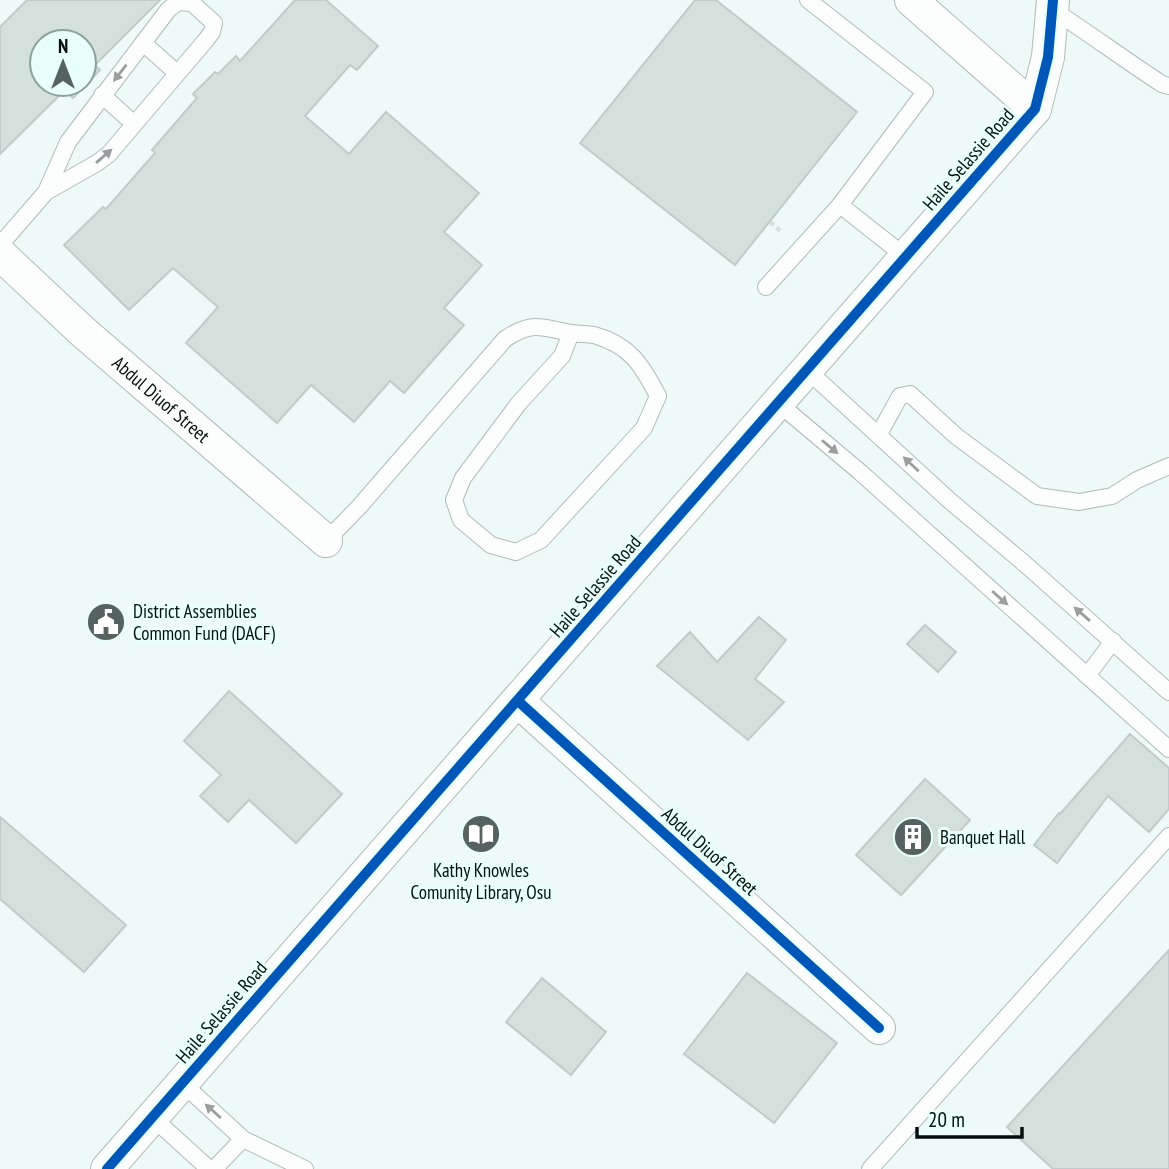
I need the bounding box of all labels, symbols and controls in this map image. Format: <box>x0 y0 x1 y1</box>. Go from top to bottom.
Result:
north arrow <box>28 28 98 98</box>
text: N <box>58 34 68 58</box>
one-way arrow <box>113 64 127 82</box>
street label: Haile Selassie Road <box>917 103 1019 215</box>
one-way arrow <box>96 149 113 164</box>
street label: Abdul Diuof Street <box>108 351 215 448</box>
one-way arrow <box>822 439 839 454</box>
one-way arrow <box>903 456 920 472</box>
street label: Haile Selassie Road <box>544 530 646 642</box>
one-way arrow <box>991 590 1009 606</box>
place label: District Assemblies Common Fund (DACF) <box>133 599 276 645</box>
public building icon: District Assemblies Common Fund (DACF) <box>85 601 127 643</box>
one-way arrow <box>1074 606 1091 622</box>
street label: Abdul Diuof Street <box>657 802 763 901</box>
library icon: Kathy Knowles Comunity Library, Osu <box>460 813 502 855</box>
building icon: Banquet Hall <box>892 816 934 858</box>
place label: Banquet Hall <box>940 825 1026 849</box>
place label: Kathy Knowles Comunity Library, Osu <box>411 858 551 904</box>
street label: Haile Selassie Road <box>170 956 272 1068</box>
scale bar <box>917 1096 1022 1140</box>
one-way arrow <box>204 1103 222 1119</box>
text: 20 m <box>928 1106 965 1133</box>

